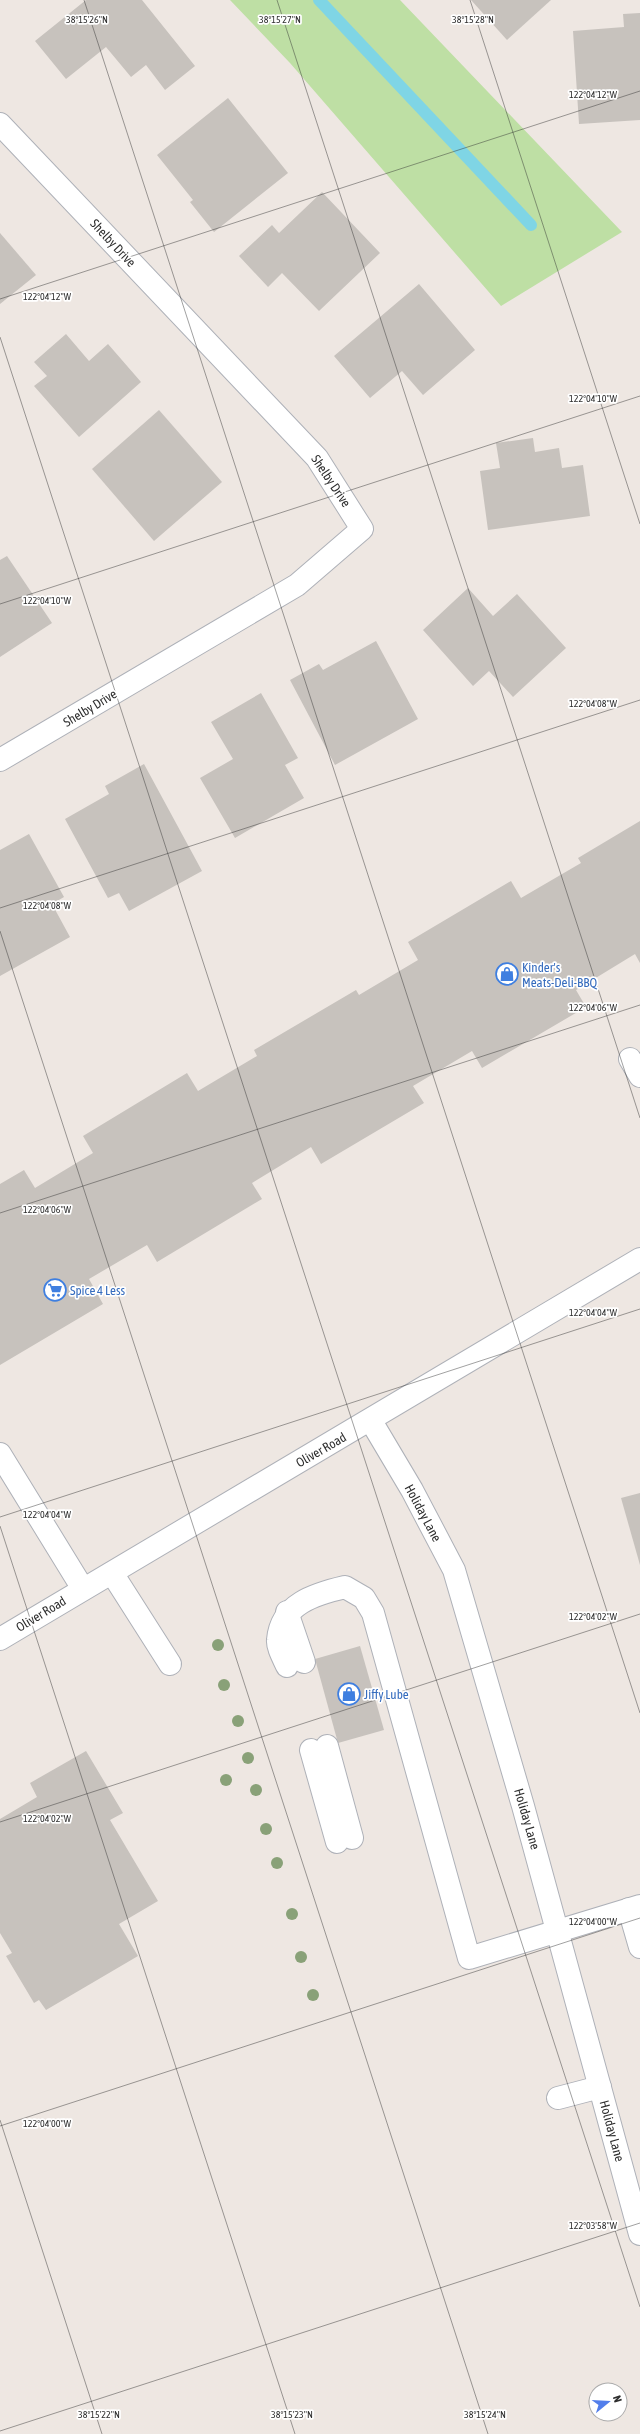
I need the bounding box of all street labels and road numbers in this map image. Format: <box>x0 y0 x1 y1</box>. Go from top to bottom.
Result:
street label: Shelby Drive <box>87 216 139 270</box>
street label: Shelby Drive <box>308 452 354 510</box>
street label: Shelby Drive <box>61 686 119 730</box>
street label: Oliver Road <box>293 1430 349 1470</box>
street label: Holiday Lane <box>402 1482 444 1544</box>
street label: Oliver Road <box>13 1593 69 1635</box>
street label: Holiday Lane <box>511 1787 543 1851</box>
street label: Holiday Lane <box>597 2099 627 2163</box>

